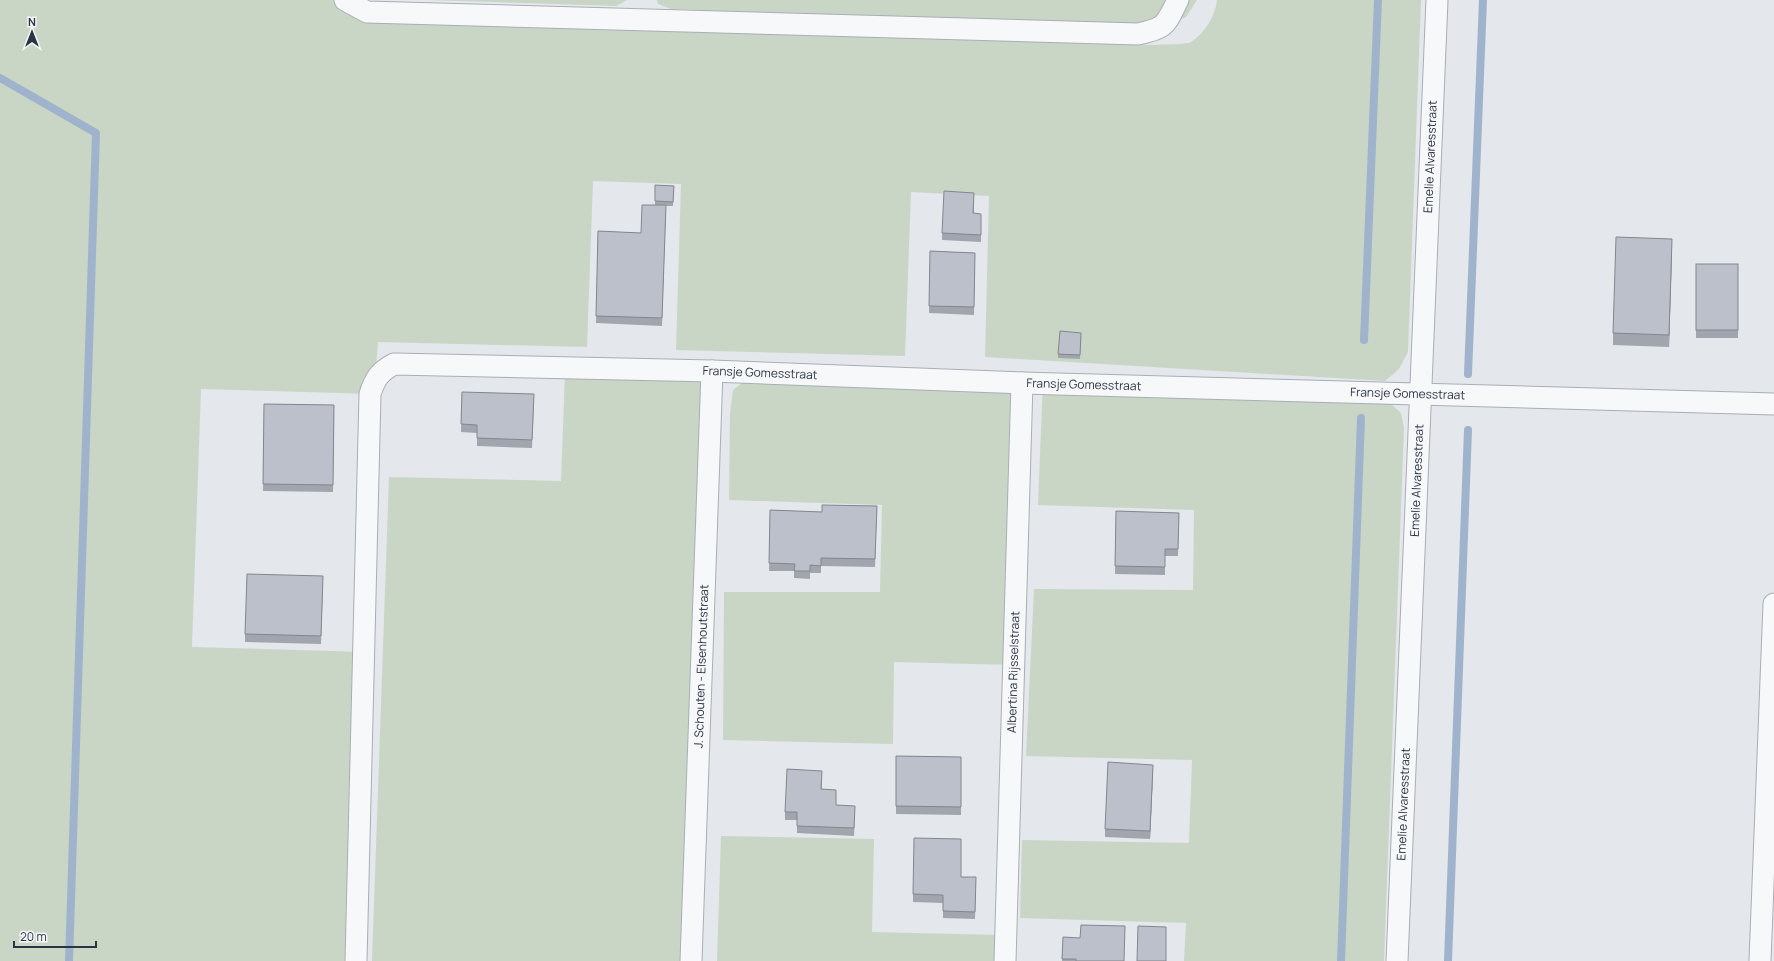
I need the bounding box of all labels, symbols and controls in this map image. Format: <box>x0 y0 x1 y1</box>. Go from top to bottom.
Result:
north arrow <box>12 12 52 52</box>
text: N <box>28 14 36 29</box>
street label: Emelie Alvaresstraat <box>1419 100 1441 213</box>
street label: Fransje Gomesstraat <box>702 362 818 383</box>
street label: Fransje Gomesstraat <box>1026 374 1142 394</box>
street label: Fransje Gomesstraat <box>1350 383 1466 403</box>
street label: Emelie Alvaresstraat <box>1406 423 1427 537</box>
street label: J. Schouten - Elsenhoutstraat <box>690 584 712 748</box>
street label: Albertina Rijsselstraat <box>1003 611 1023 733</box>
street label: Emelie Alvaresstraat <box>1392 747 1414 861</box>
scale bar <box>14 923 96 949</box>
text: 20 m <box>20 928 47 945</box>

